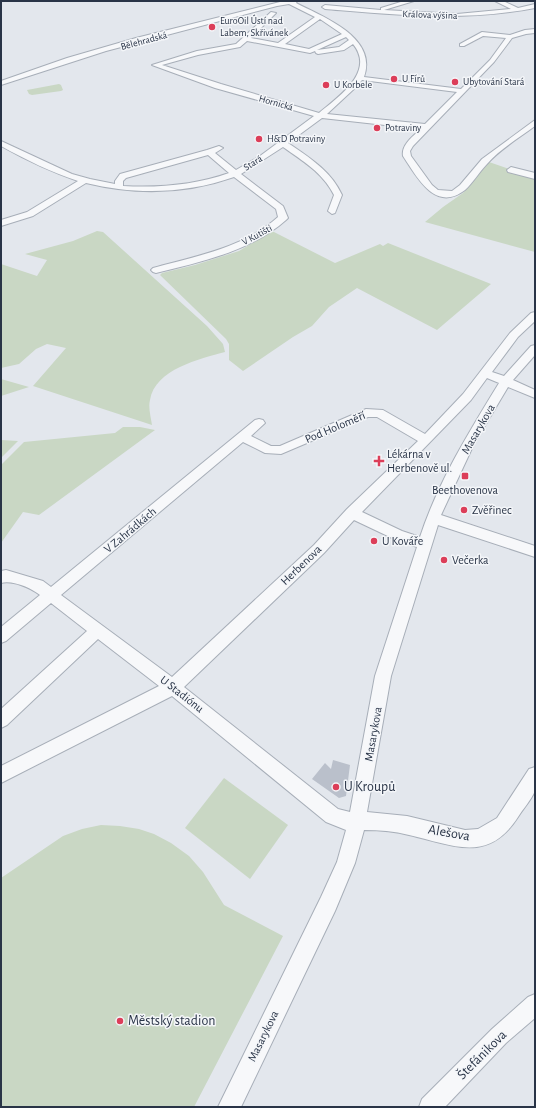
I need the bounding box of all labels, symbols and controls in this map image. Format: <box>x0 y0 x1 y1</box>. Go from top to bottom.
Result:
street label: Králova výšina <box>402 9 458 21</box>
place label: EuroOil Ústí nad Labem, Skřivánek <box>220 14 289 38</box>
marker: EuroOil Ústí nad Labem, Skřivánek <box>207 22 217 32</box>
street label: Bělehradská <box>120 30 169 52</box>
marker: U Fírů <box>389 74 399 84</box>
place label: U Fírů <box>402 74 425 84</box>
marker: Ubytování Stará <box>450 77 460 87</box>
place label: Ubytování Stará <box>463 77 525 87</box>
marker: U Korbele <box>321 80 331 90</box>
place label: U Korbele <box>334 80 372 90</box>
street label: Hornická <box>258 93 295 113</box>
marker: Potraviny <box>372 123 382 133</box>
place label: Potraviny <box>385 123 422 133</box>
marker: H&D Potraviny <box>254 134 264 144</box>
place label: H&D Potraviny <box>267 134 326 144</box>
street label: Stará <box>242 153 265 173</box>
street label: V Kutišti <box>240 223 274 247</box>
street label: Masarykova <box>459 402 498 456</box>
street label: Pod Holoměří <box>303 409 367 445</box>
place label: Lékárna v Herbenově ul. <box>387 448 452 474</box>
marker: Lékárna v Herbenově ul. <box>374 456 384 466</box>
marker: Beethovenova <box>460 471 470 481</box>
place label: Beethovenova <box>432 484 498 496</box>
place label: Zvěřinec <box>472 504 512 516</box>
street label: V Zahrádkách <box>102 505 158 555</box>
marker: Zvěřinec <box>459 505 469 515</box>
place label: U Kováře <box>382 535 423 547</box>
marker: U Kováře <box>369 536 379 546</box>
street label: Herbenova <box>278 543 324 587</box>
place label: Večerka <box>452 554 489 566</box>
marker: Večerka <box>439 555 449 565</box>
street label: U Stadiónu <box>158 673 206 715</box>
street label: Masarykova <box>362 705 385 762</box>
place label: U Kroupů <box>344 780 395 794</box>
marker: U Kroupů <box>331 782 341 792</box>
street label: Alešova <box>427 822 471 844</box>
street label: Masarykova <box>245 1008 282 1064</box>
place label: Městský stadion <box>128 1014 215 1028</box>
marker: Městský stadion <box>115 1016 125 1026</box>
street label: Štefánikova <box>453 1026 510 1082</box>

